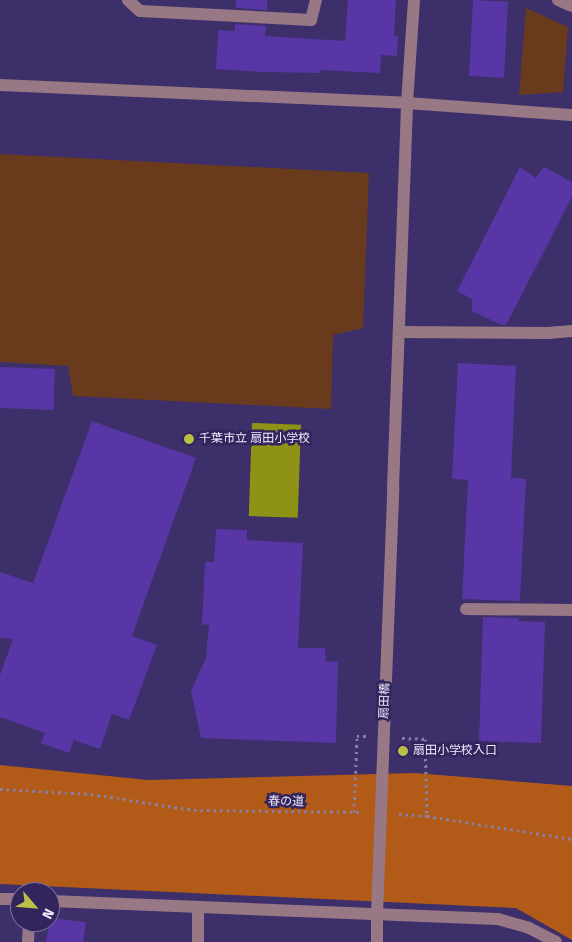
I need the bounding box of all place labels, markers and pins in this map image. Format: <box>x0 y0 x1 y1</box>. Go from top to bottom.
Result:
place label: 千葉市立 扇田小学校 <box>199 432 310 446</box>
marker: 千葉市立 扇田小学校 <box>183 433 195 445</box>
place label: 扇田小学校入口 <box>413 744 497 758</box>
marker: 扇田小学校入口 <box>397 745 409 757</box>

